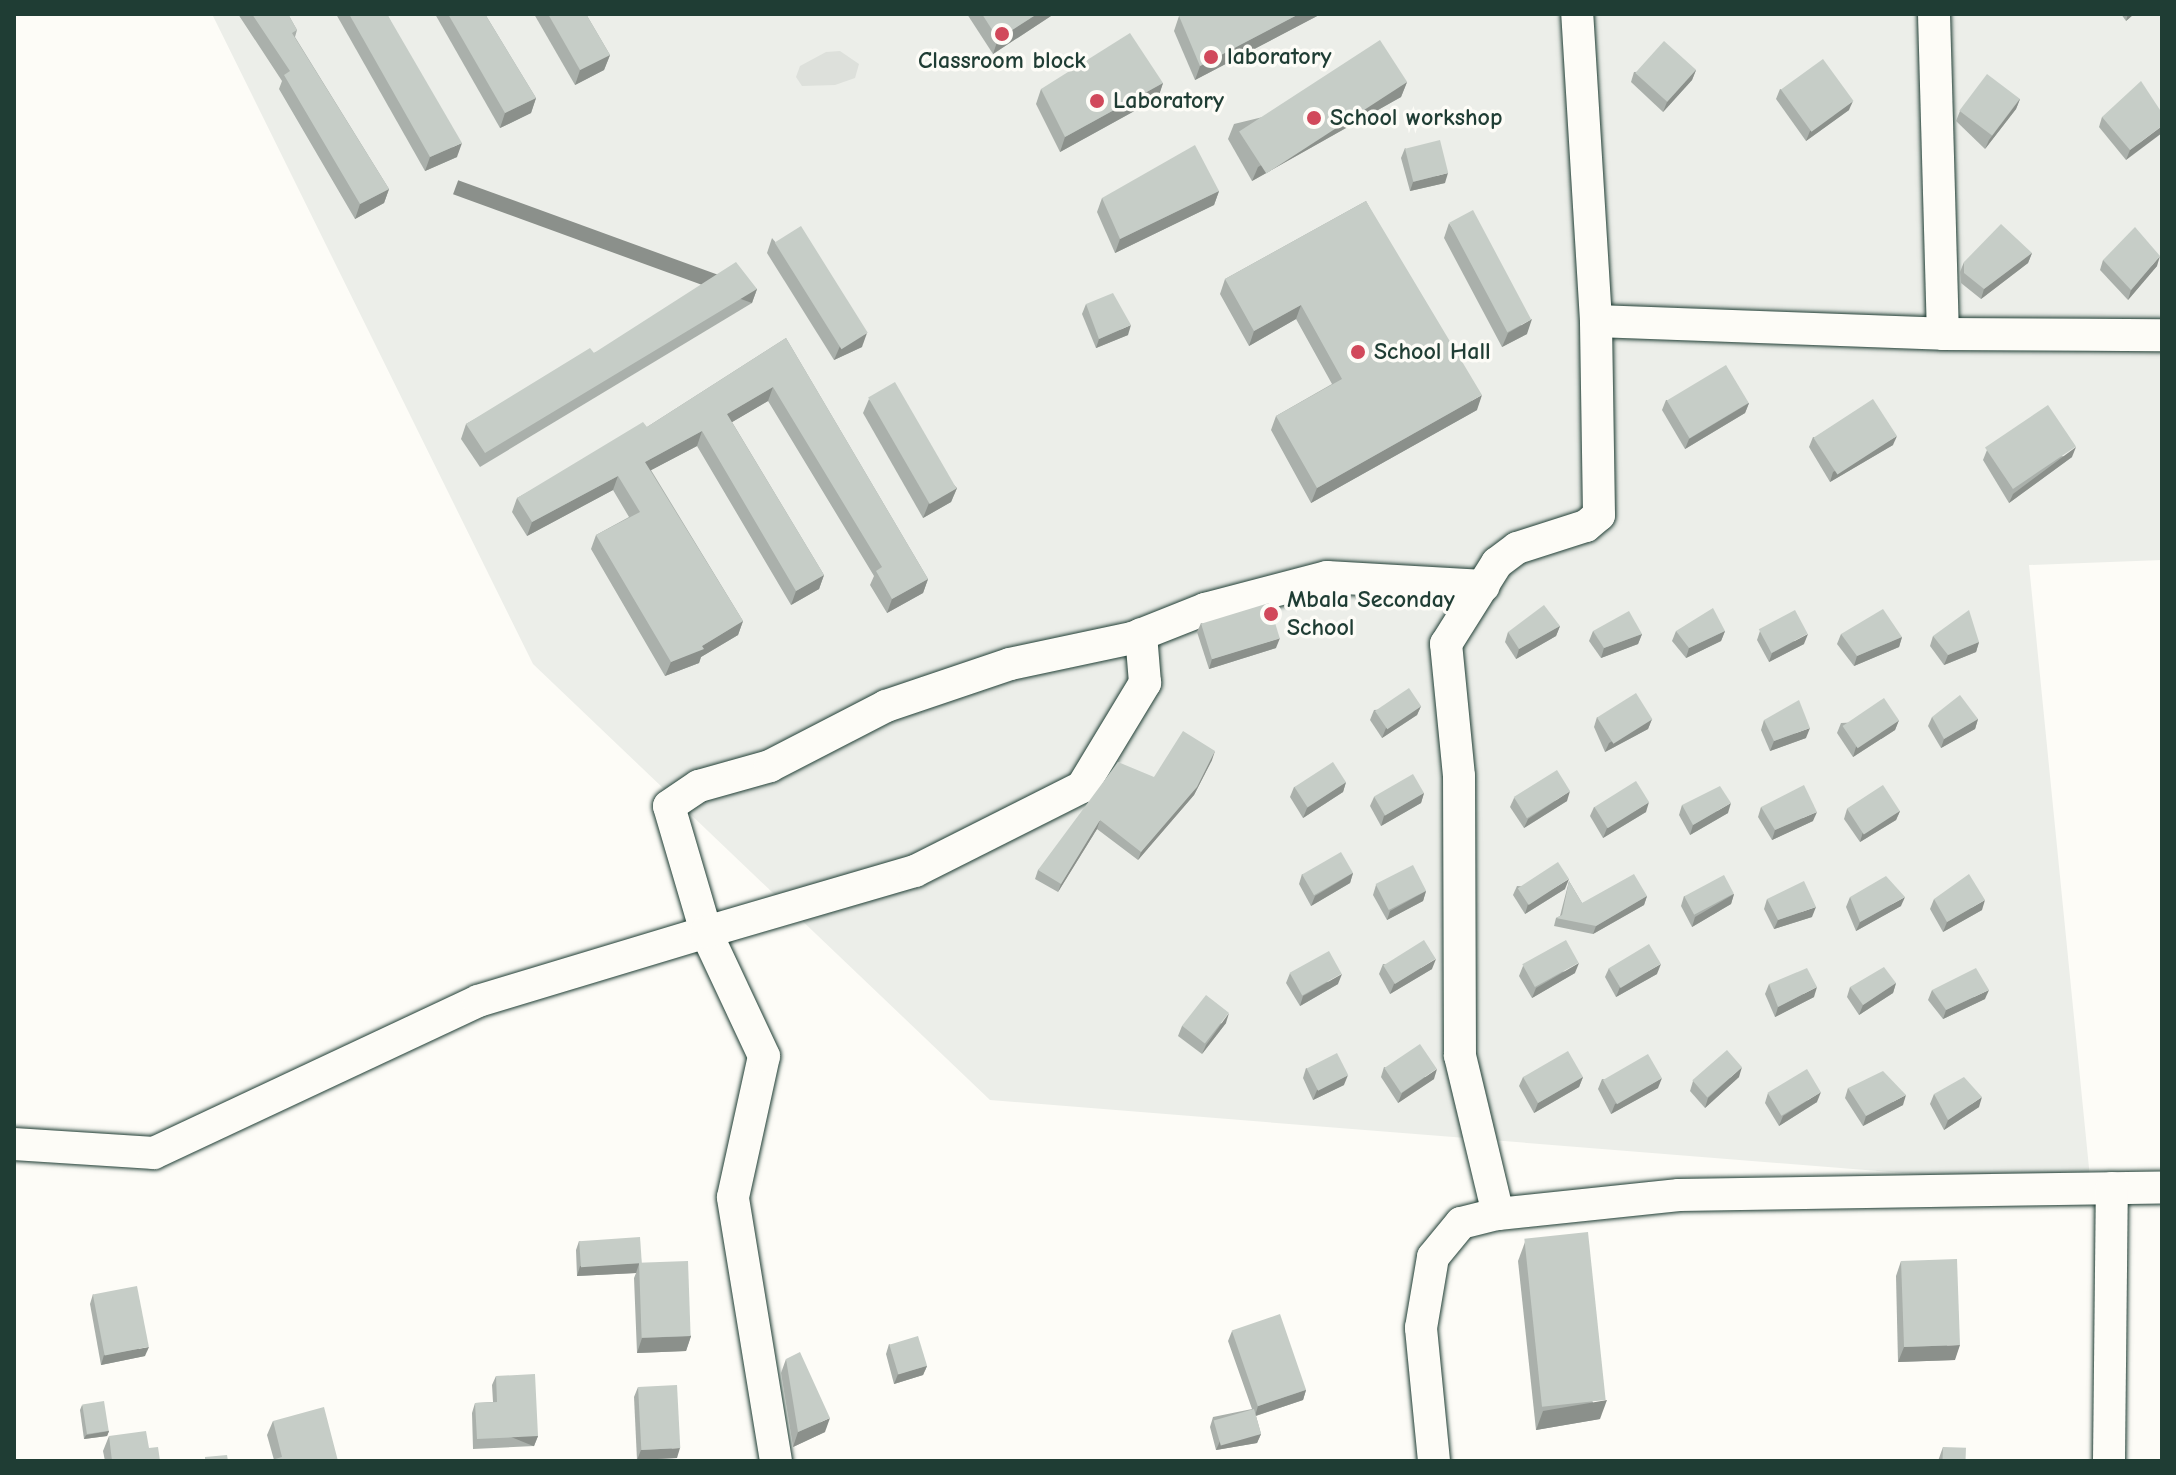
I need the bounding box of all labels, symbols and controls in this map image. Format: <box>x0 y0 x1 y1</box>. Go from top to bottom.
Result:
marker: Classroom block <box>993 25 1011 43</box>
place label: laboratory <box>1227 43 1331 71</box>
place label: Classroom block <box>918 47 1086 75</box>
marker: laboratory <box>1202 48 1220 66</box>
place label: Laboratory <box>1113 87 1224 115</box>
marker: Laboratory <box>1088 92 1106 110</box>
place label: School workshop <box>1330 104 1503 132</box>
marker: School workshop <box>1305 109 1323 127</box>
place label: School Hall <box>1374 338 1491 366</box>
marker: School Hall <box>1349 343 1367 361</box>
place label: Mbala Seconday School <box>1287 586 1455 642</box>
marker: Mbala Seconday School <box>1262 605 1280 623</box>

